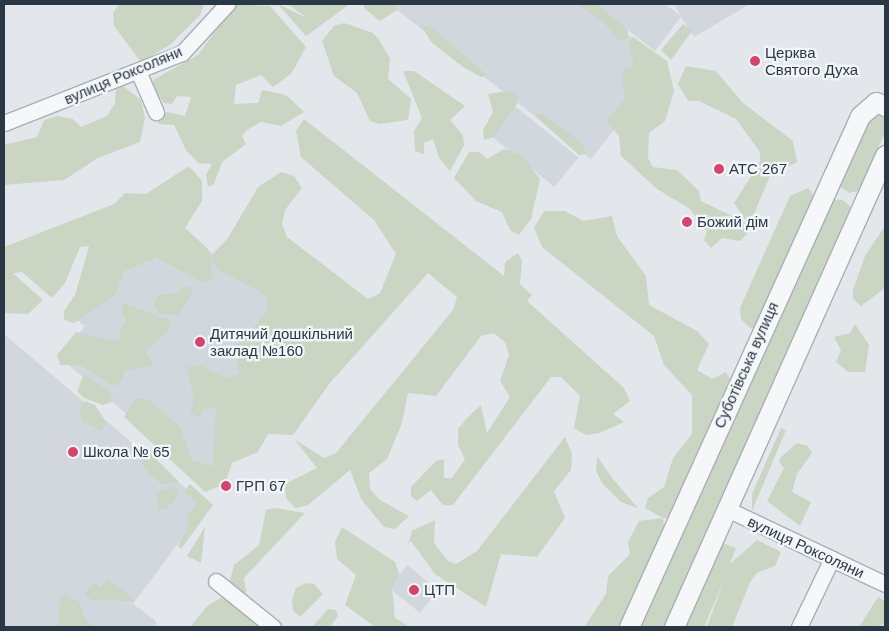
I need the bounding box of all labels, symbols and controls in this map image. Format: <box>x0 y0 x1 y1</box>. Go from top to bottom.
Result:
street label: вулиця Роксоляни <box>61 42 185 108</box>
place label: Церква Святого Духа <box>765 43 858 78</box>
marker: Церква Святого Духа <box>749 55 761 67</box>
place label: АТС 267 <box>729 160 787 178</box>
marker: АТС 267 <box>713 163 725 175</box>
place label: Божий дім <box>697 213 768 231</box>
marker: Божий дім <box>681 216 693 228</box>
street label: Суботівська вулиця <box>710 299 782 431</box>
place label: Дитячий дошкільний заклад №160 <box>210 324 353 359</box>
marker: Дитячий дошкільний заклад №160 <box>194 336 206 348</box>
place label: Школа № 65 <box>83 443 170 461</box>
marker: Школа № 65 <box>67 446 79 458</box>
place label: ГРП 67 <box>236 477 286 495</box>
marker: ГРП 67 <box>220 480 232 492</box>
street label: вулиця Роксоляни <box>745 512 867 582</box>
place label: ЦТП <box>424 581 455 599</box>
marker: ЦТП <box>408 584 420 596</box>

